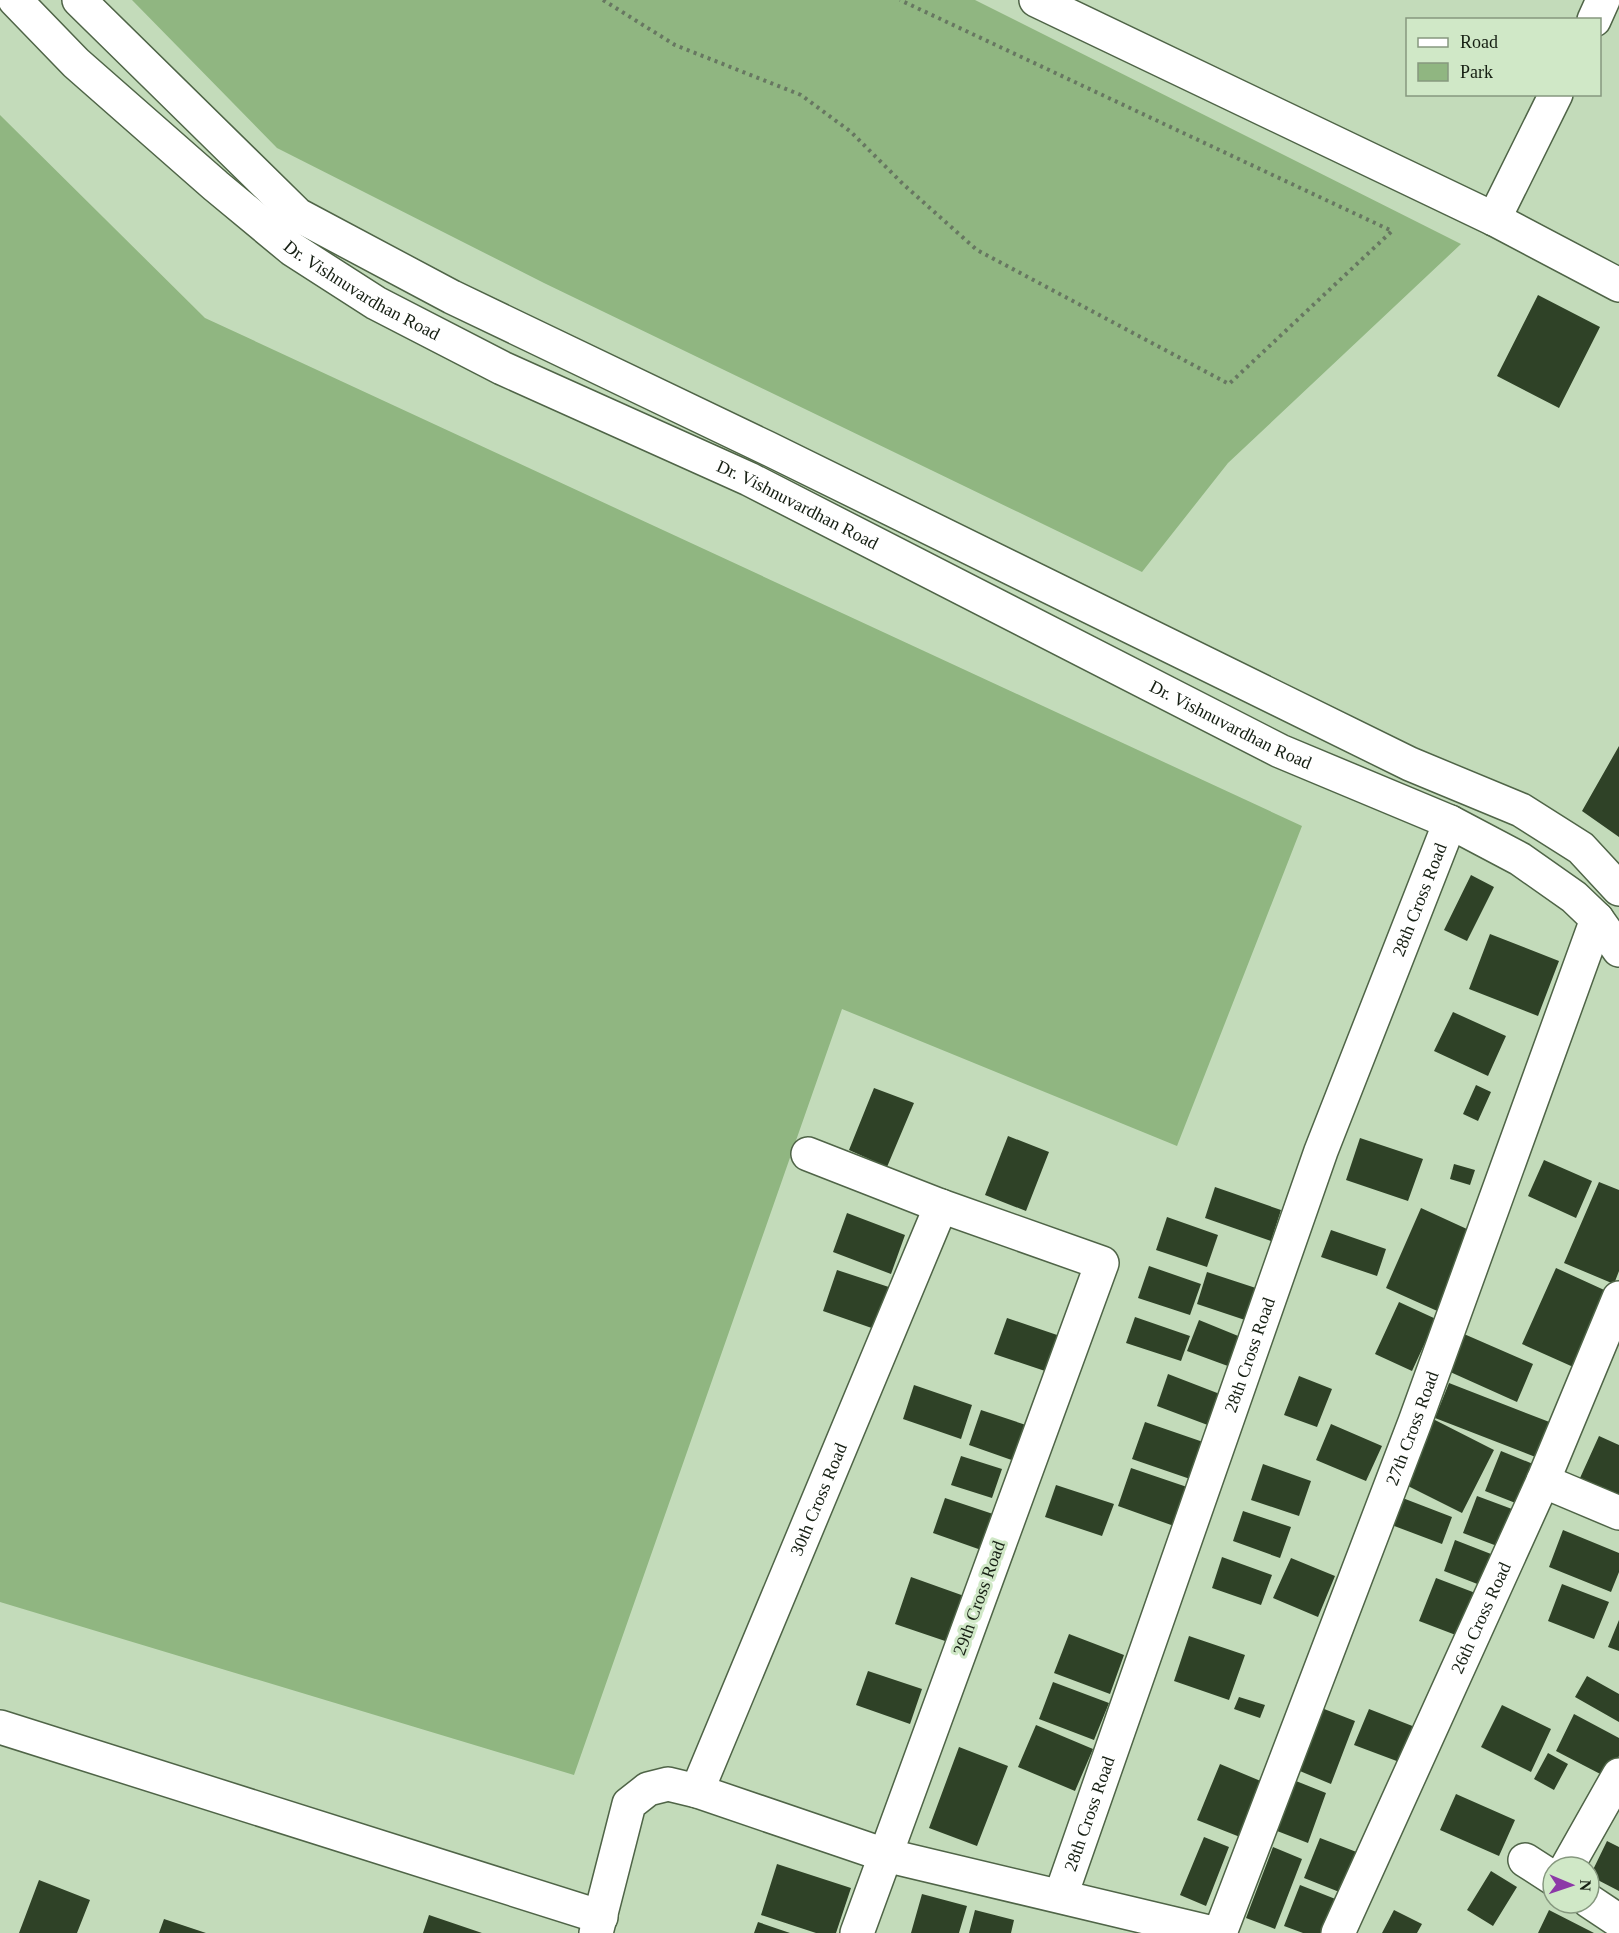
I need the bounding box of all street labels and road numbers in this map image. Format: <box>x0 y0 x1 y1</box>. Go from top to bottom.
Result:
street label: Dr. Vishnuvardhan Road <box>280 236 443 344</box>
street label: Dr. Vishnuvardhan Road <box>714 456 882 553</box>
street label: Dr. Vishnuvardhan Road <box>1146 676 1315 773</box>
street label: 28th Cross Road <box>1388 840 1451 959</box>
street label: 28th Cross Road <box>1220 1295 1279 1415</box>
street label: 27th Cross Road <box>1382 1369 1442 1488</box>
street label: 30th Cross Road <box>786 1440 851 1559</box>
street label: 29th Cross Road <box>949 1538 1009 1658</box>
street label: 26th Cross Road <box>1447 1559 1515 1677</box>
street label: 28th Cross Road <box>1060 1754 1119 1874</box>

